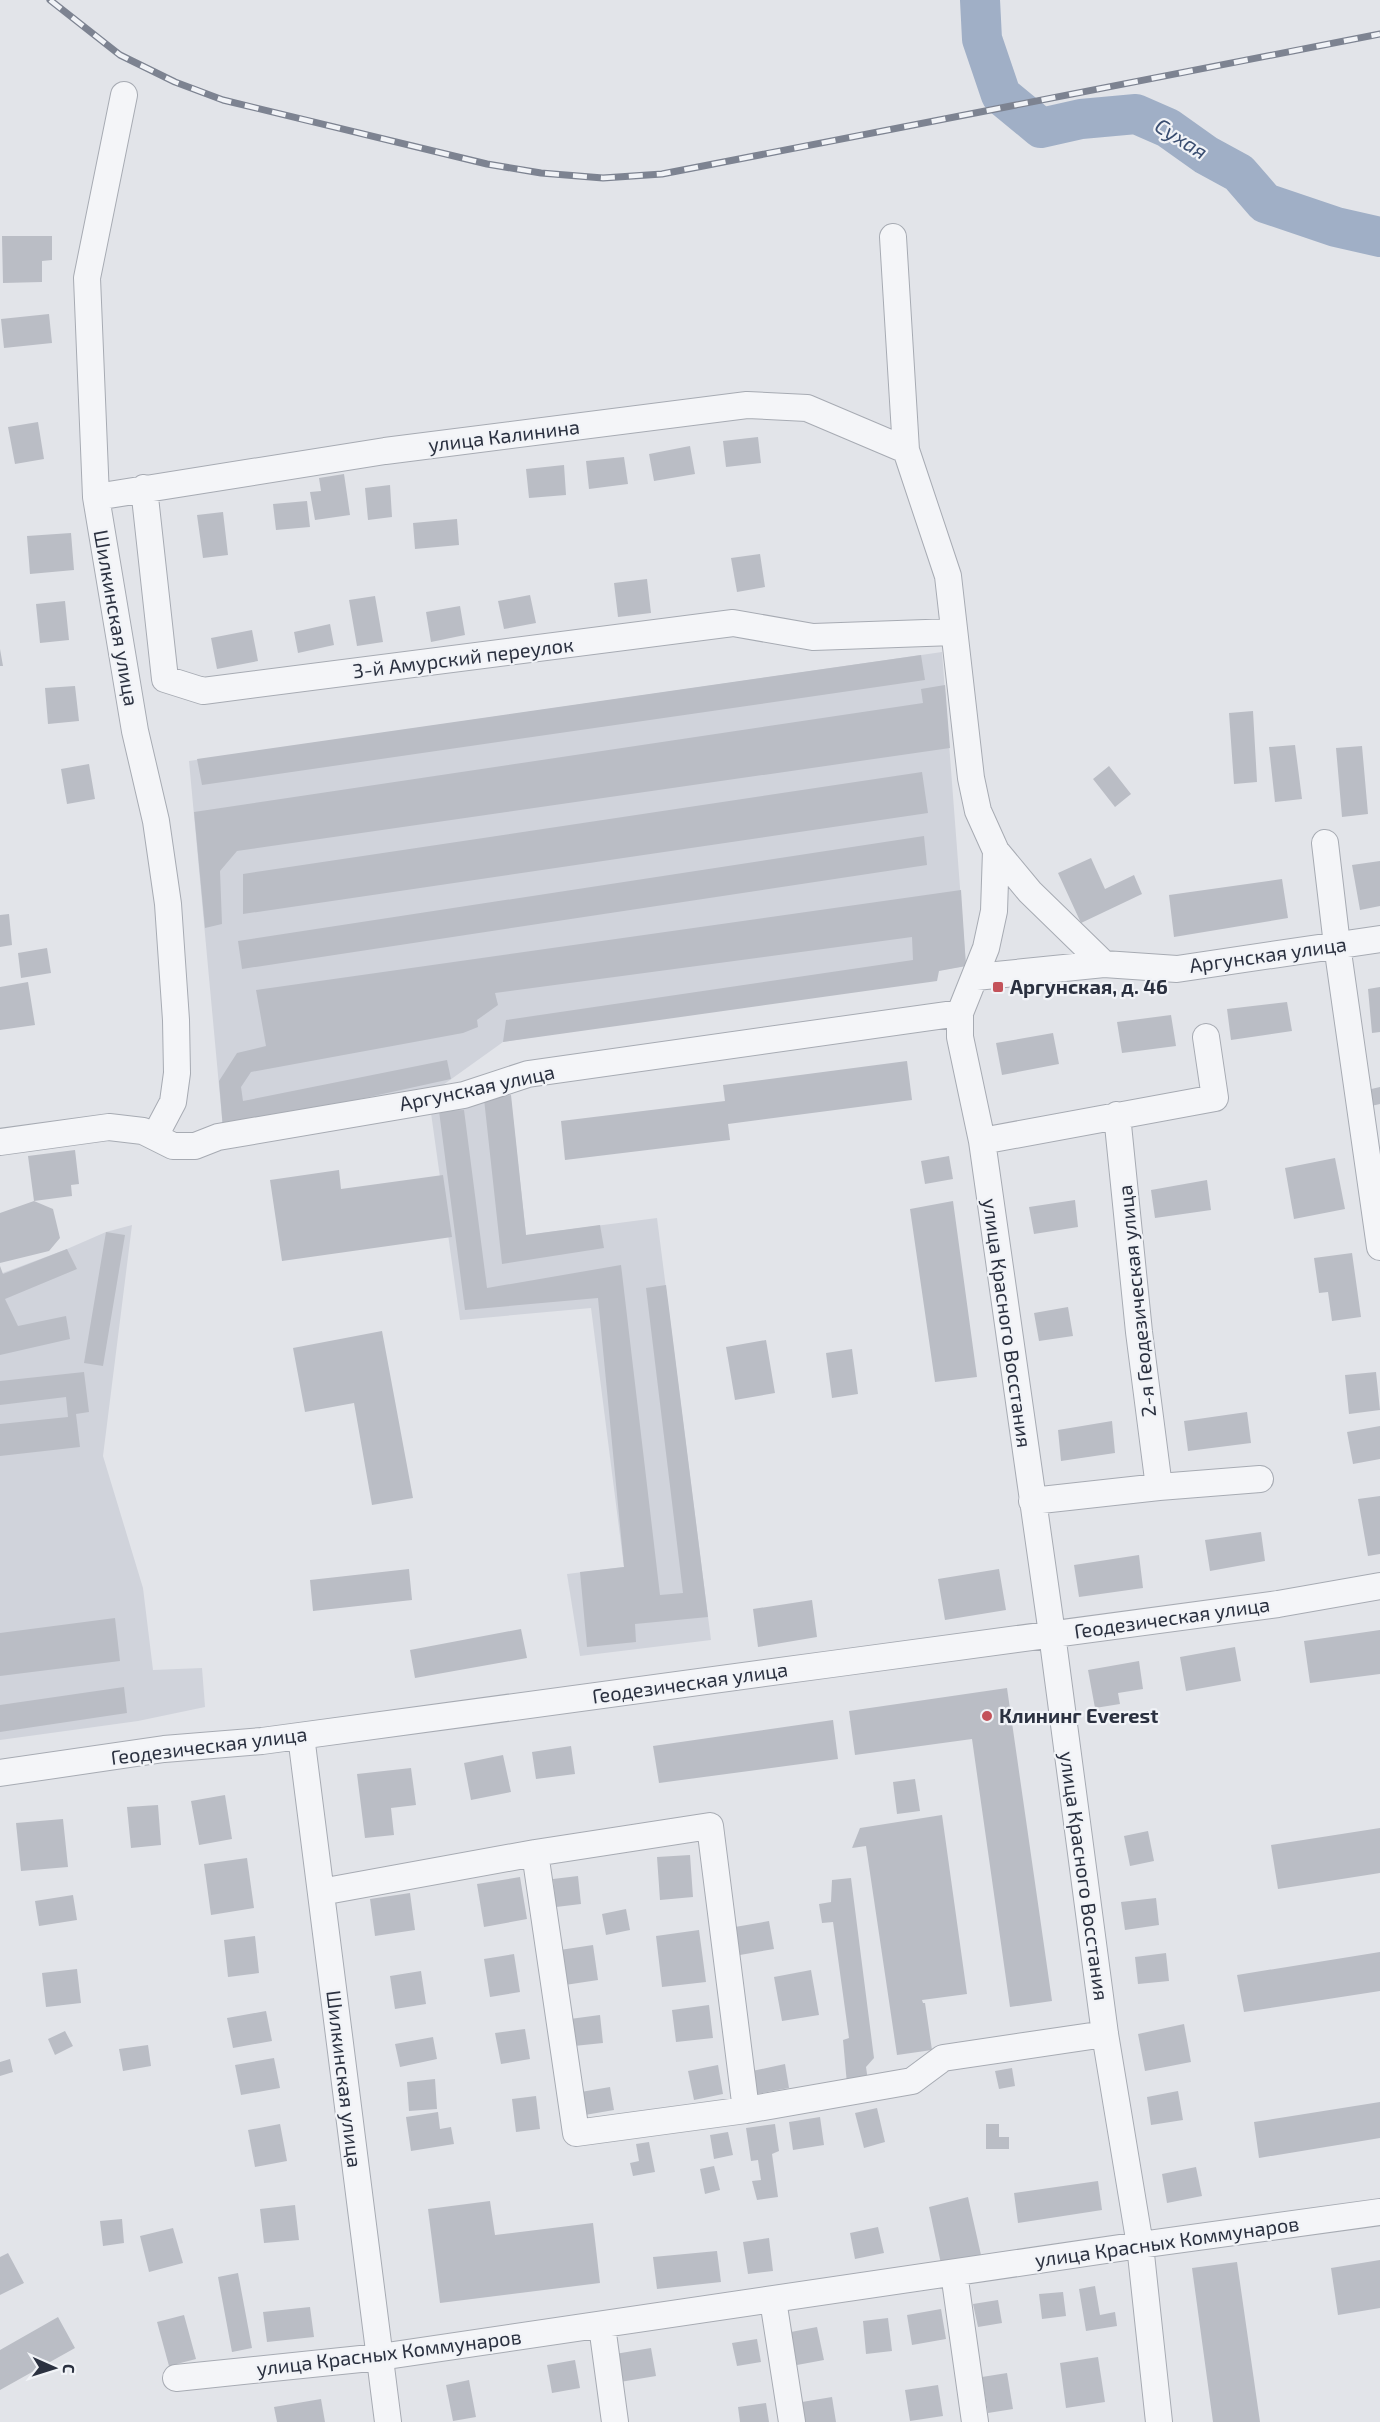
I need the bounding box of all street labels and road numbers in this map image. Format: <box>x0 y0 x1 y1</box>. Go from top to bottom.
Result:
street label: улица Калинина <box>427 414 581 457</box>
street label: Шилкинская улица <box>89 528 144 708</box>
street label: 3-й Амурский переулок <box>351 632 575 683</box>
street label: Аргунская улица <box>1188 931 1348 978</box>
street label: Аргунская улица <box>397 1059 557 1116</box>
street label: 2-я Геодезическая улица <box>1112 1184 1161 1418</box>
street label: улица Красного Восстания <box>978 1197 1037 1449</box>
street label: Геодезическая улица <box>1072 1591 1271 1644</box>
street label: Геодезическая улица <box>590 1656 789 1709</box>
street label: Геодезическая улица <box>109 1721 308 1770</box>
street label: улица Красного Восстания <box>1055 1750 1114 2002</box>
street label: Шилкинская улица <box>321 1989 368 2169</box>
street label: улица Красных Коммунаров <box>1033 2211 1301 2272</box>
street label: улица Красных Коммунаров <box>255 2324 523 2381</box>

